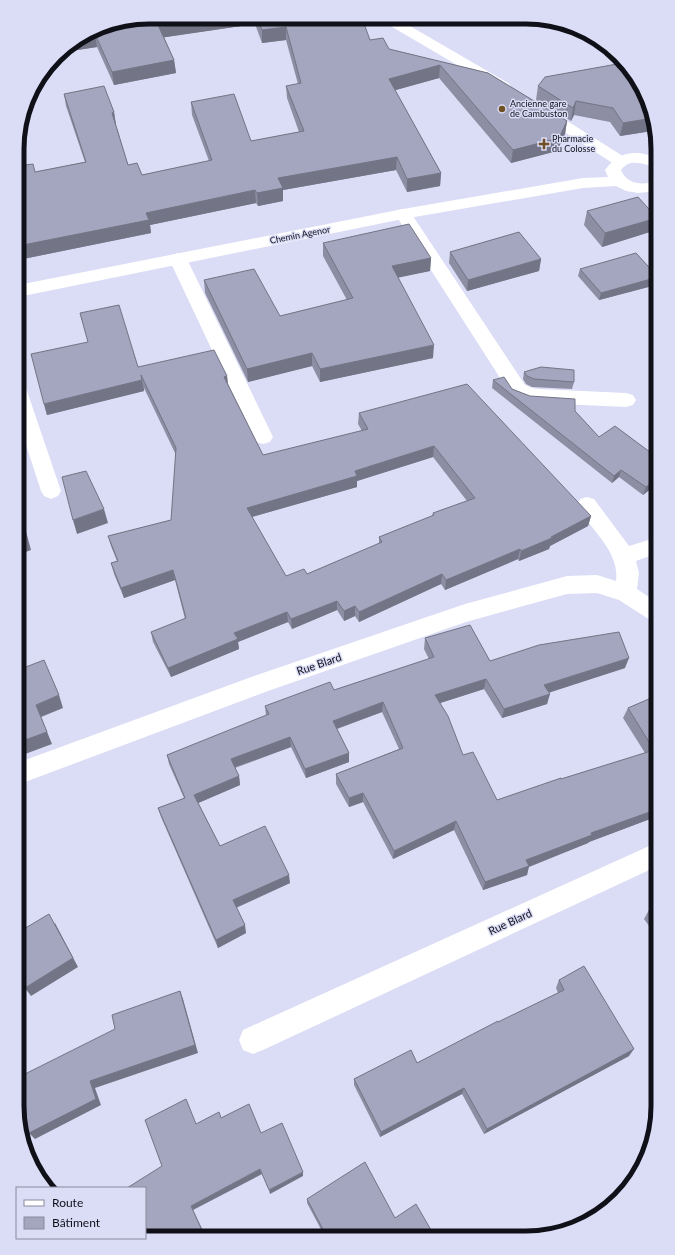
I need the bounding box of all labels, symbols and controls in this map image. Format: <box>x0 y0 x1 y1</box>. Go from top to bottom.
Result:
place label: Ancienne gare de Cambuston <box>510 98 567 119</box>
marker: Ancienne gare de Cambuston <box>497 104 507 114</box>
place label: Pharmacie du Colosse <box>552 133 595 154</box>
marker: Pharmacie du Colosse <box>539 139 549 149</box>
street label: Chemin Agenor <box>269 223 332 246</box>
street label: Rue Blard <box>295 650 343 677</box>
street label: Rue Blard <box>486 906 534 937</box>
legend <box>16 1187 146 1239</box>
text: Route <box>52 1195 83 1210</box>
text: Bâtiment <box>52 1215 101 1230</box>

